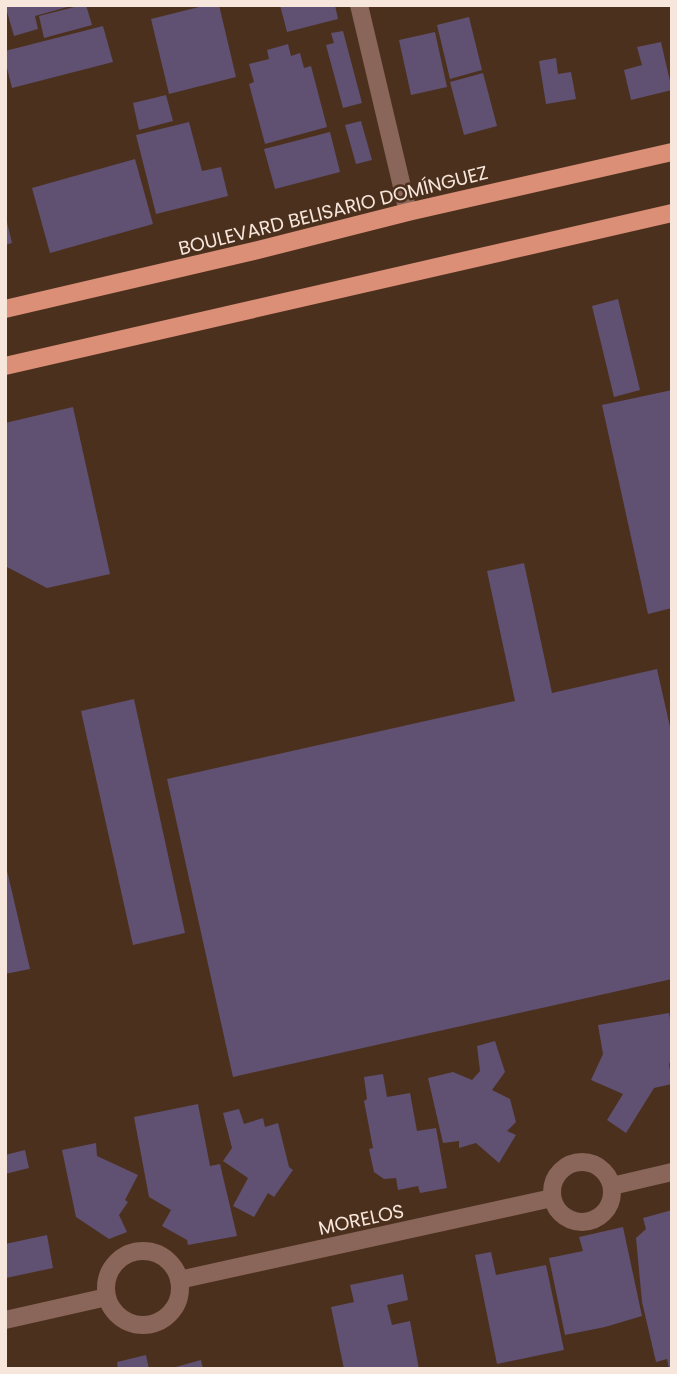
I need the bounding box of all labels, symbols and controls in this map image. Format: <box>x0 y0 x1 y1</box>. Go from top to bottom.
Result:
street label: BOULEVARD BELISARIO DOMÍNGUEZ <box>176 159 491 262</box>
street label: MORELOS <box>316 1197 406 1242</box>

